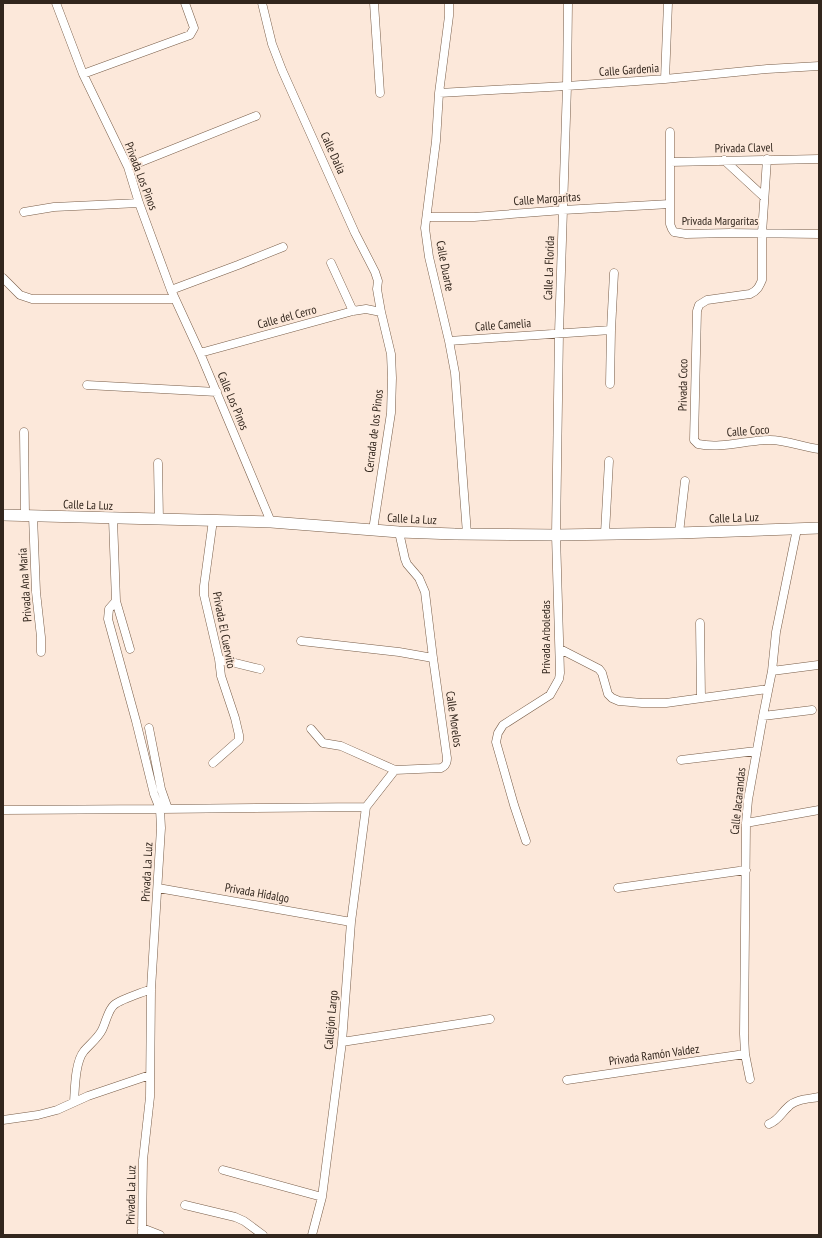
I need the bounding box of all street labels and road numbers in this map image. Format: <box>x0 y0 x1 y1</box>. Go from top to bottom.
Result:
street label: Calle Gardenia <box>598 60 660 79</box>
street label: Calle Dalia <box>318 129 349 176</box>
street label: Privada Clavel <box>715 139 774 156</box>
street label: Privada Los Pinos <box>122 140 161 212</box>
street label: Calle Margaritas <box>513 189 581 208</box>
street label: Privada Margaritas <box>682 213 758 228</box>
street label: Calle La Florida <box>540 235 557 300</box>
street label: Calle Duarte <box>433 239 458 293</box>
street label: Calle del Cerro <box>256 301 318 332</box>
street label: Calle Camelia <box>474 315 532 334</box>
street label: Privada Coco <box>675 359 690 411</box>
street label: Calle Los Pinos <box>214 369 252 432</box>
street label: Cerrada de los Pinos <box>361 388 386 473</box>
street label: Calle Coco <box>726 422 770 439</box>
street label: Calle La Luz <box>63 496 113 513</box>
street label: Calle La Luz <box>709 509 759 526</box>
street label: Calle La Luz <box>387 510 437 527</box>
street label: Privada Ana María <box>14 547 35 623</box>
street label: Privada El Cuervito <box>210 590 239 670</box>
street label: Privada Arboledas <box>538 600 553 674</box>
street label: Calle Morelos <box>443 690 466 748</box>
street label: Calle Jacarandas <box>727 767 748 835</box>
street label: Privada La Luz <box>137 842 156 902</box>
street label: Privada Hidalgo <box>224 879 290 906</box>
street label: Callejón Largo <box>320 990 341 1050</box>
street label: Privada Ramón Valdez <box>608 1041 700 1068</box>
street label: Privada La Luz <box>122 1165 139 1225</box>

